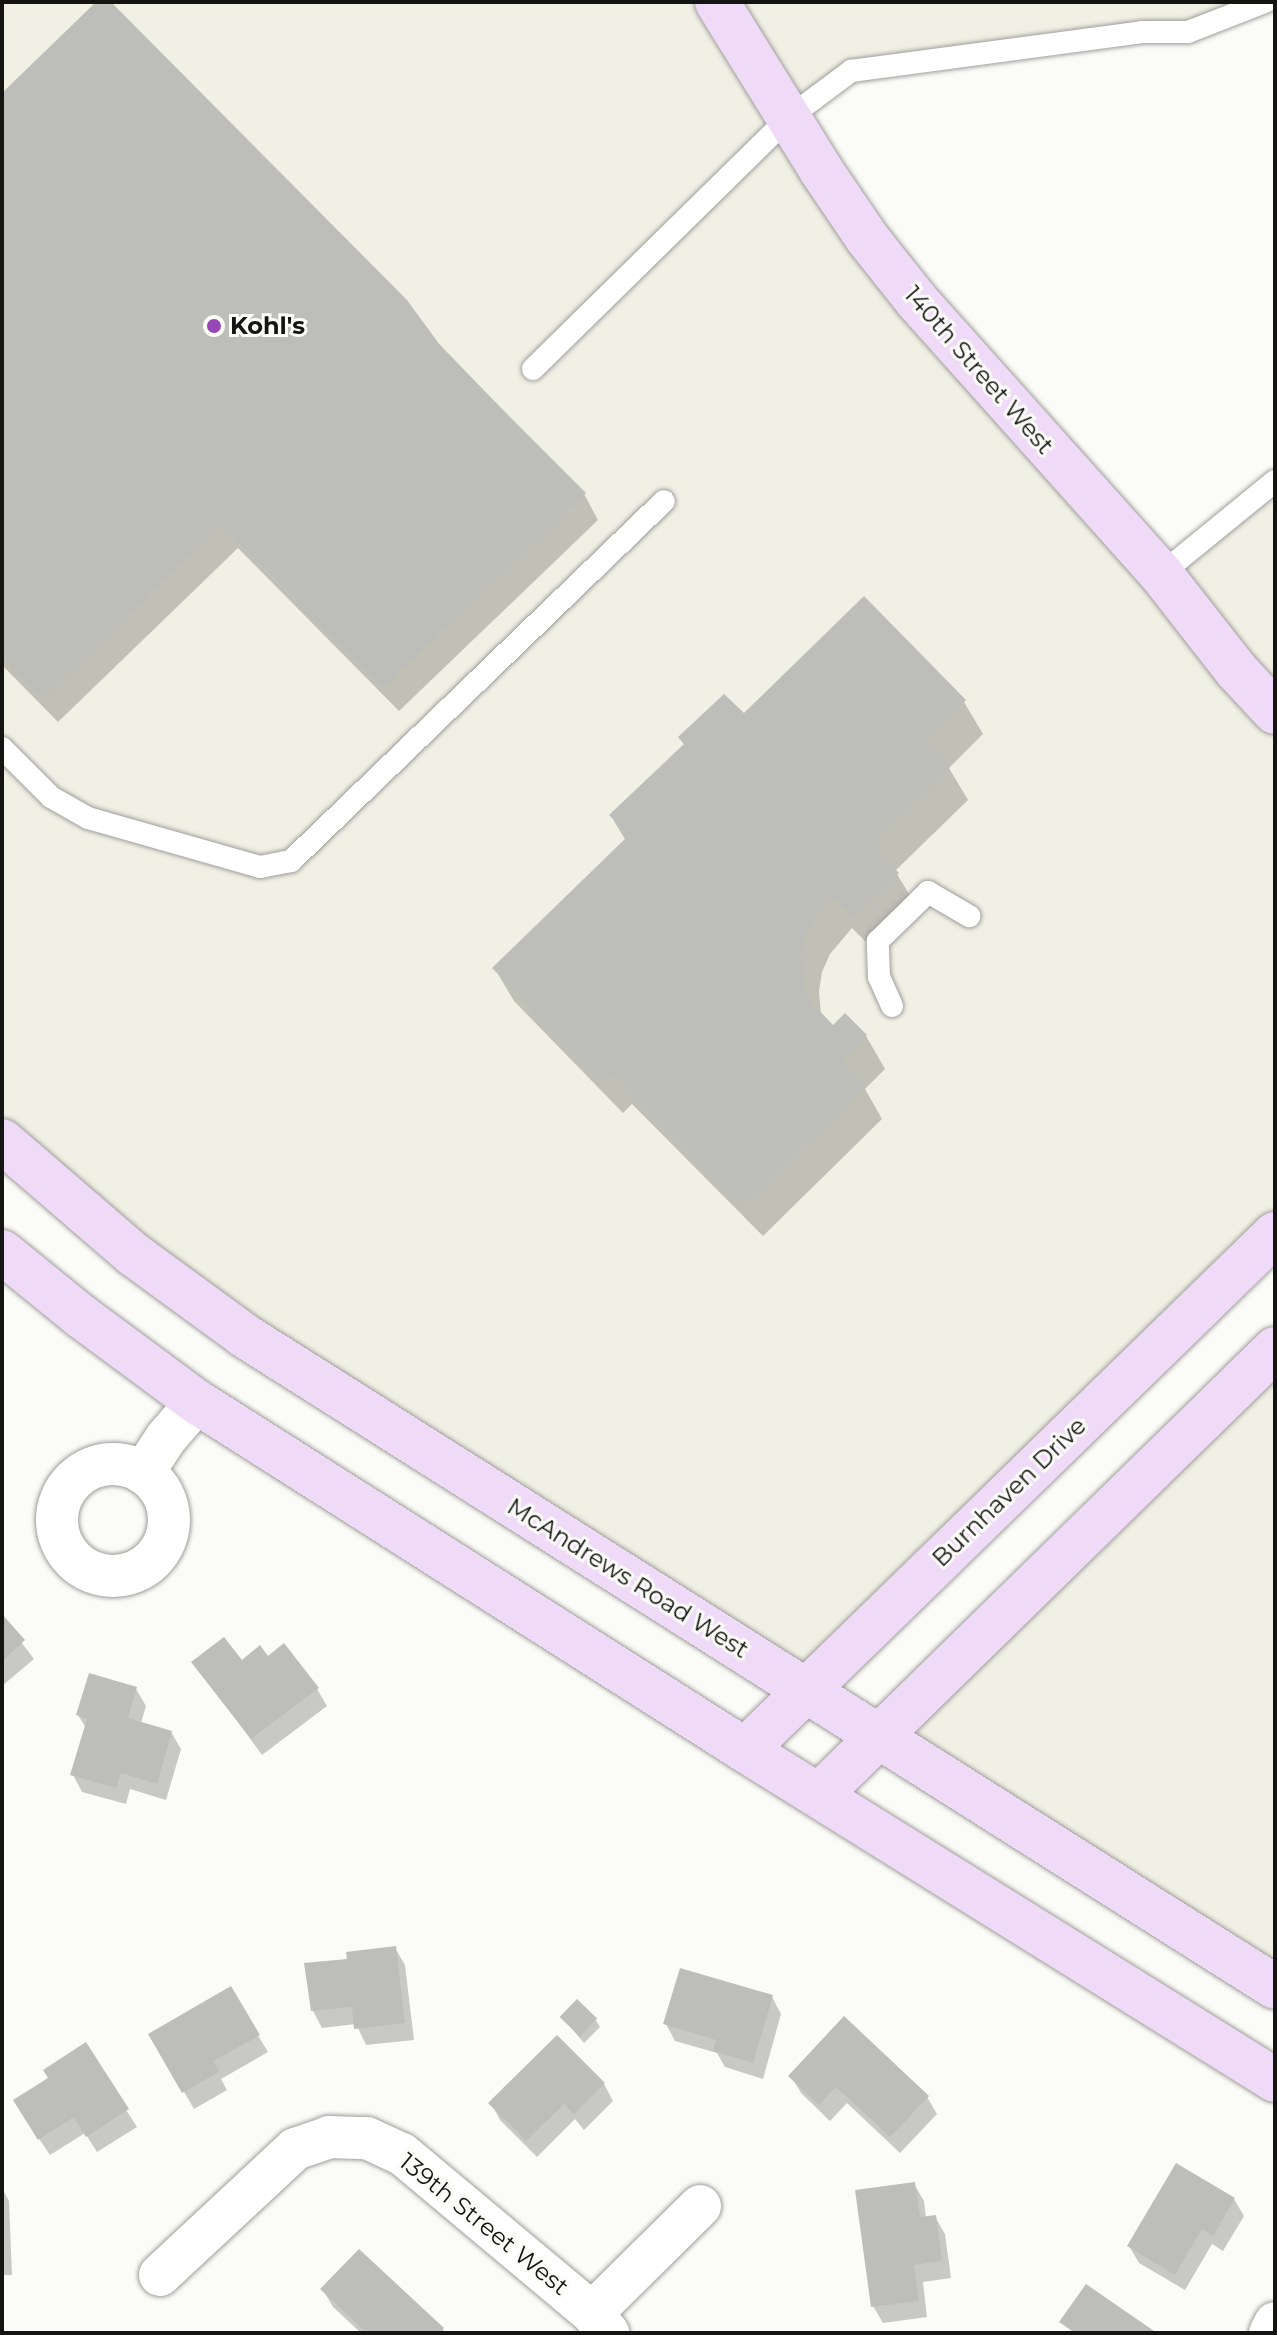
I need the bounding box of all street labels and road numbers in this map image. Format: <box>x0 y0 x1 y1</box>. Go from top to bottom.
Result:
street label: 140th Street West <box>898 280 1060 460</box>
street label: Burnhaven Drive <box>926 1411 1092 1573</box>
street label: McAndrews Road West <box>502 1492 754 1664</box>
street label: 139th Street West <box>394 2147 574 2301</box>

